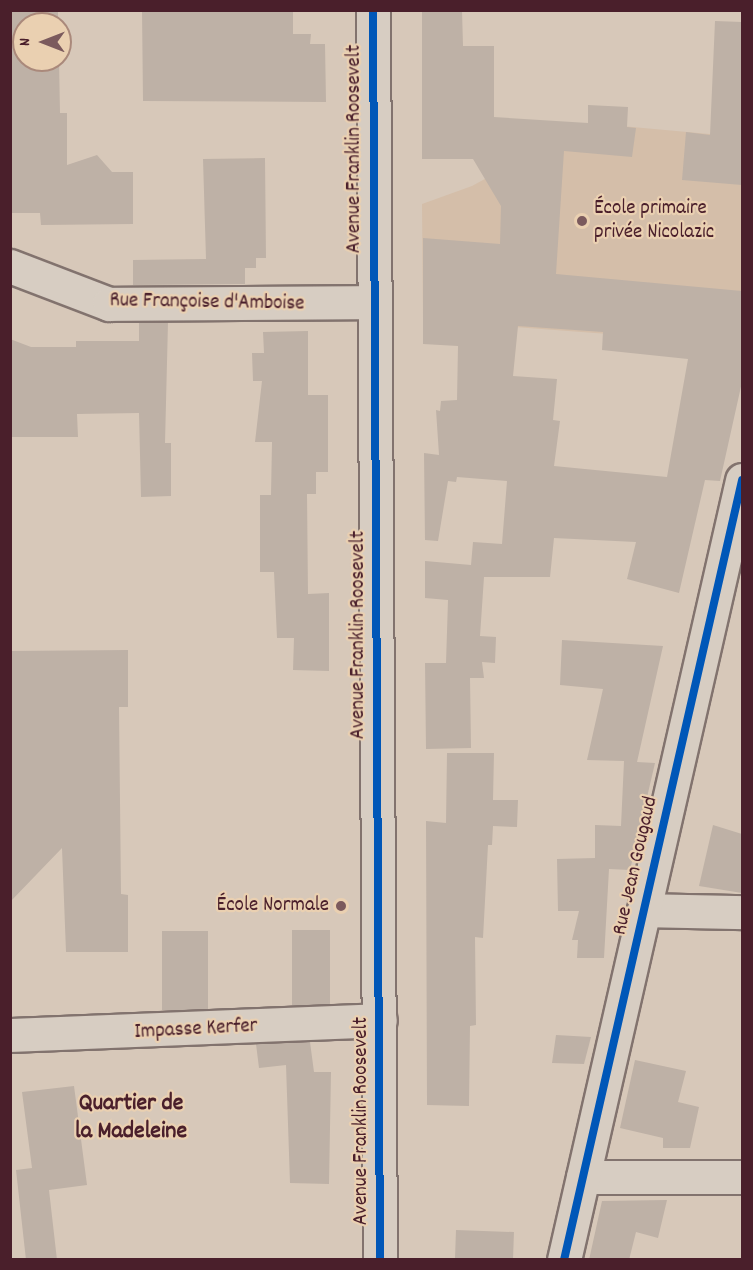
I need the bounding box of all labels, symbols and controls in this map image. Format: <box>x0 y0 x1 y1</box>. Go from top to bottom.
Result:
north arrow <box>12 12 72 72</box>
text: N <box>14 38 37 46</box>
street label: Avenue Franklin Roosevelt <box>342 45 368 253</box>
place label: École primaire privée Nicolazic <box>594 196 714 246</box>
marker: École primaire privée Nicolazic <box>575 214 589 228</box>
street label: Rue Françoise d'Amboise <box>109 289 305 317</box>
street label: Avenue Franklin Roosevelt <box>346 531 372 739</box>
street label: Rue Jean Gougaud <box>608 794 664 938</box>
place label: École Normale <box>217 893 329 919</box>
marker: École Normale <box>334 899 348 913</box>
street label: Impasse Kerfer <box>134 1014 258 1046</box>
street label: Avenue Franklin Roosevelt <box>349 1017 375 1225</box>
district label: Quartier de la Madeleine <box>75 1091 187 1147</box>

